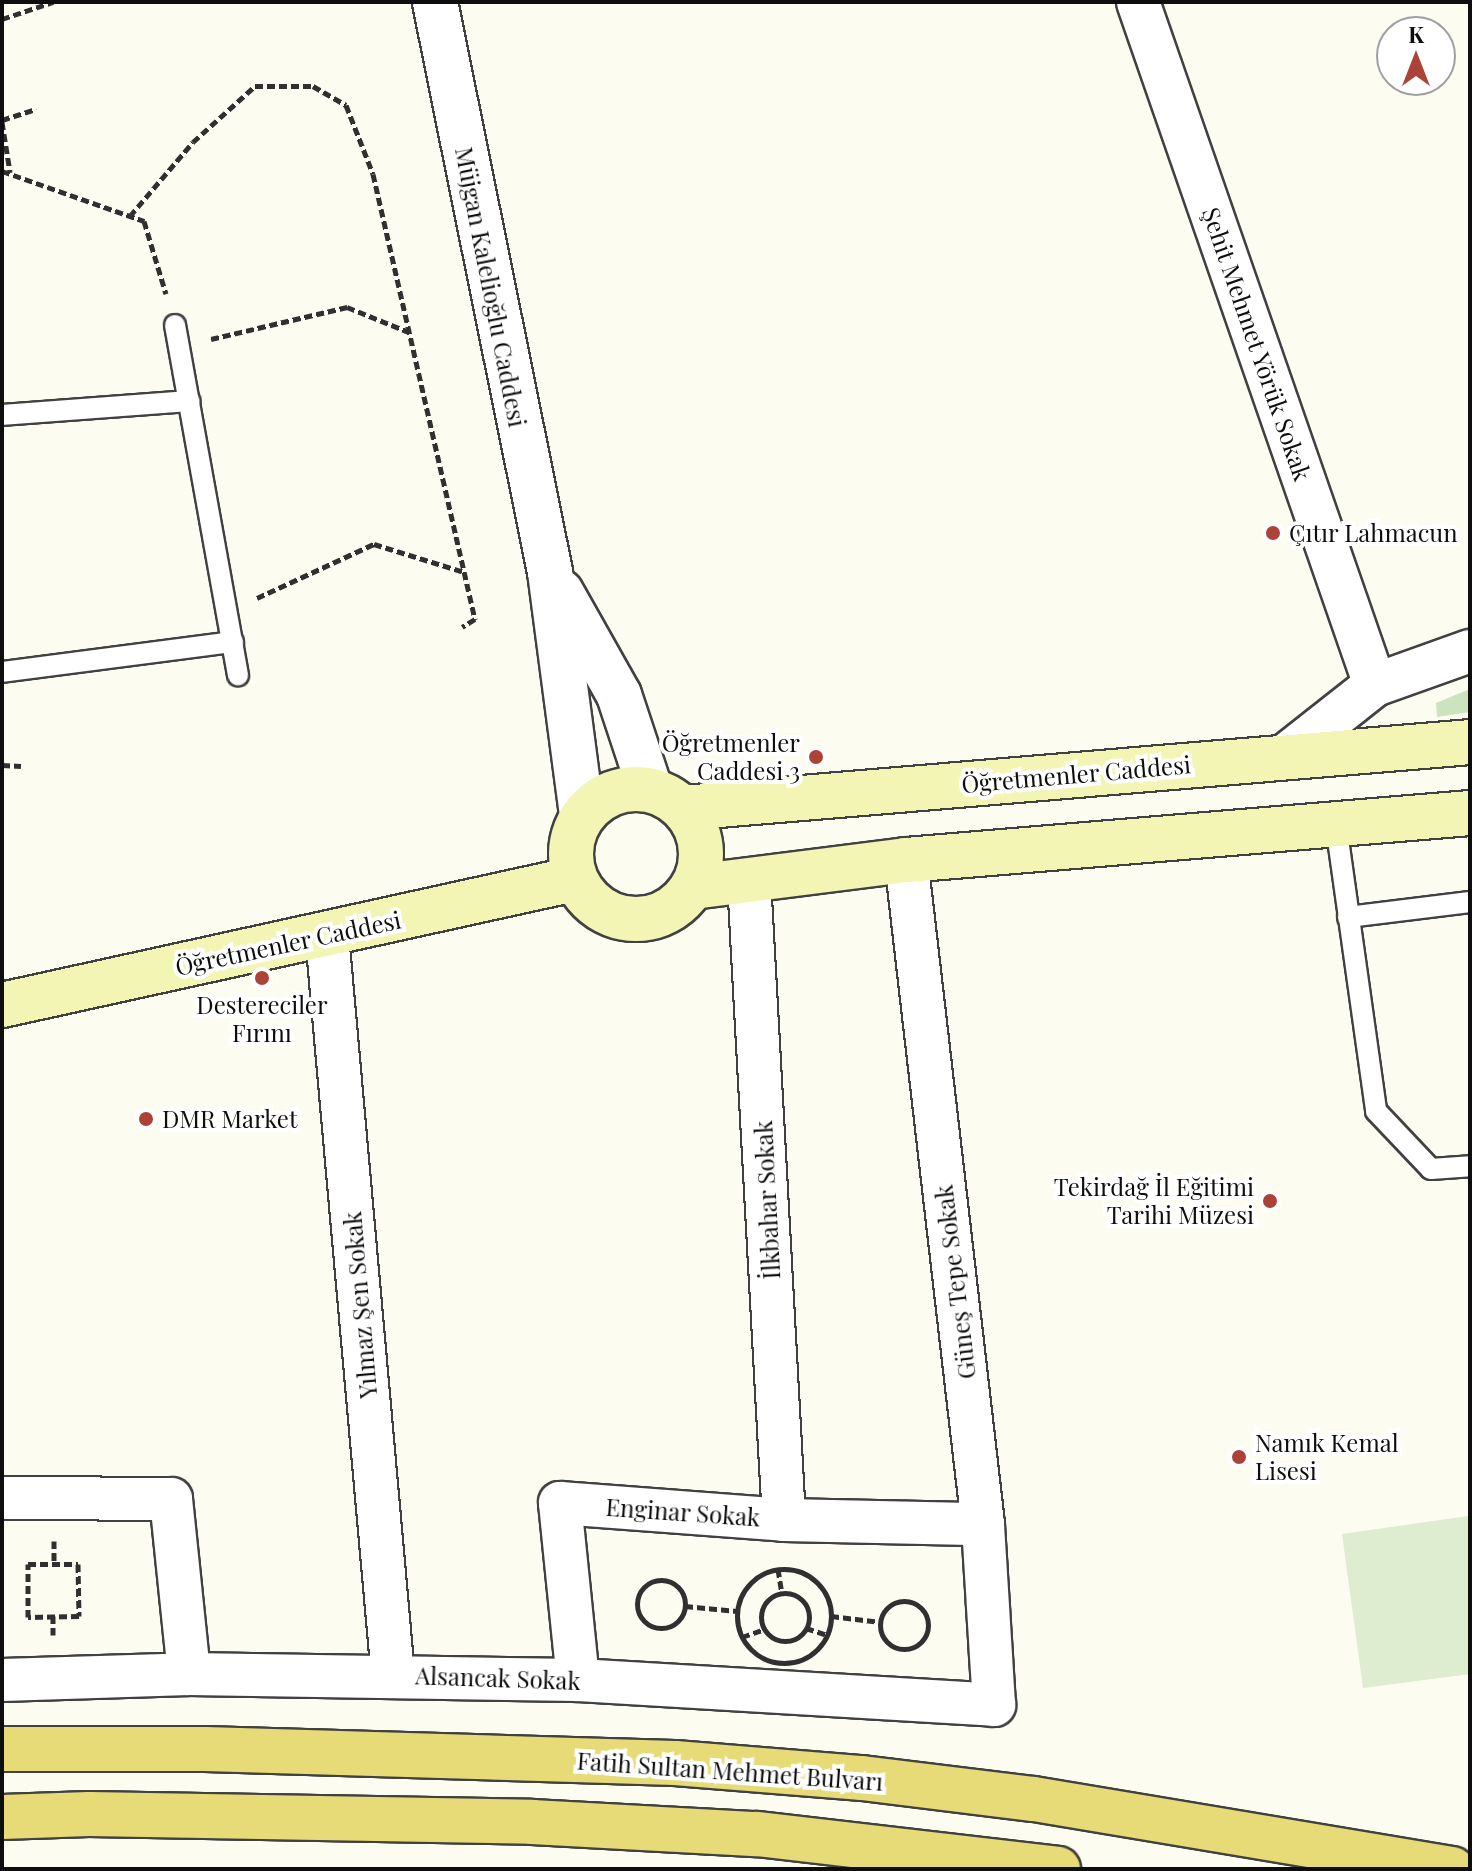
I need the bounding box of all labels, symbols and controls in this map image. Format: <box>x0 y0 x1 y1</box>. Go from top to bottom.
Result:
north arrow <box>1376 16 1456 96</box>
text: K <box>1408 19 1424 49</box>
street label: Müjgan Kalelioğlu Caddesi <box>450 144 532 430</box>
street label: Şehit Mehmet Yörük Sokak <box>1196 203 1318 485</box>
place label: Çıtır Lahmacun <box>1289 519 1458 547</box>
marker: Çıtır Lahmacun <box>1264 524 1282 542</box>
place label: Öğretmenler Caddesi 3 <box>662 729 800 785</box>
marker: Öğretmenler Caddesi 3 <box>807 748 825 766</box>
street label: Öğretmenler Caddesi <box>960 750 1192 798</box>
street label: Öğretmenler Caddesi <box>172 905 404 981</box>
marker: Destereciler Fırını <box>253 969 271 987</box>
place label: Destereciler Fırını <box>196 991 328 1047</box>
place label: DMR Market <box>162 1105 298 1133</box>
marker: DMR Market <box>137 1110 155 1128</box>
street label: İlkbahar Sokak <box>748 1120 786 1280</box>
place label: Tekirdağ İl Eğitimi Tarihi Müzesi <box>1054 1173 1254 1229</box>
street label: Güneş Tepe Sokak <box>929 1183 981 1381</box>
marker: Tekirdağ İl Eğitimi Tarihi Müzesi <box>1261 1192 1279 1210</box>
street label: Yılmaz Şen Sokak <box>337 1210 383 1400</box>
place label: Namık Kemal Lisesi <box>1255 1429 1399 1485</box>
marker: Namık Kemal Lisesi <box>1230 1448 1248 1466</box>
street label: Enginar Sokak <box>605 1492 761 1532</box>
street label: Alsancak Sokak <box>415 1661 581 1695</box>
street label: Fatih Sultan Mehmet Bulvarı <box>576 1746 884 1796</box>

